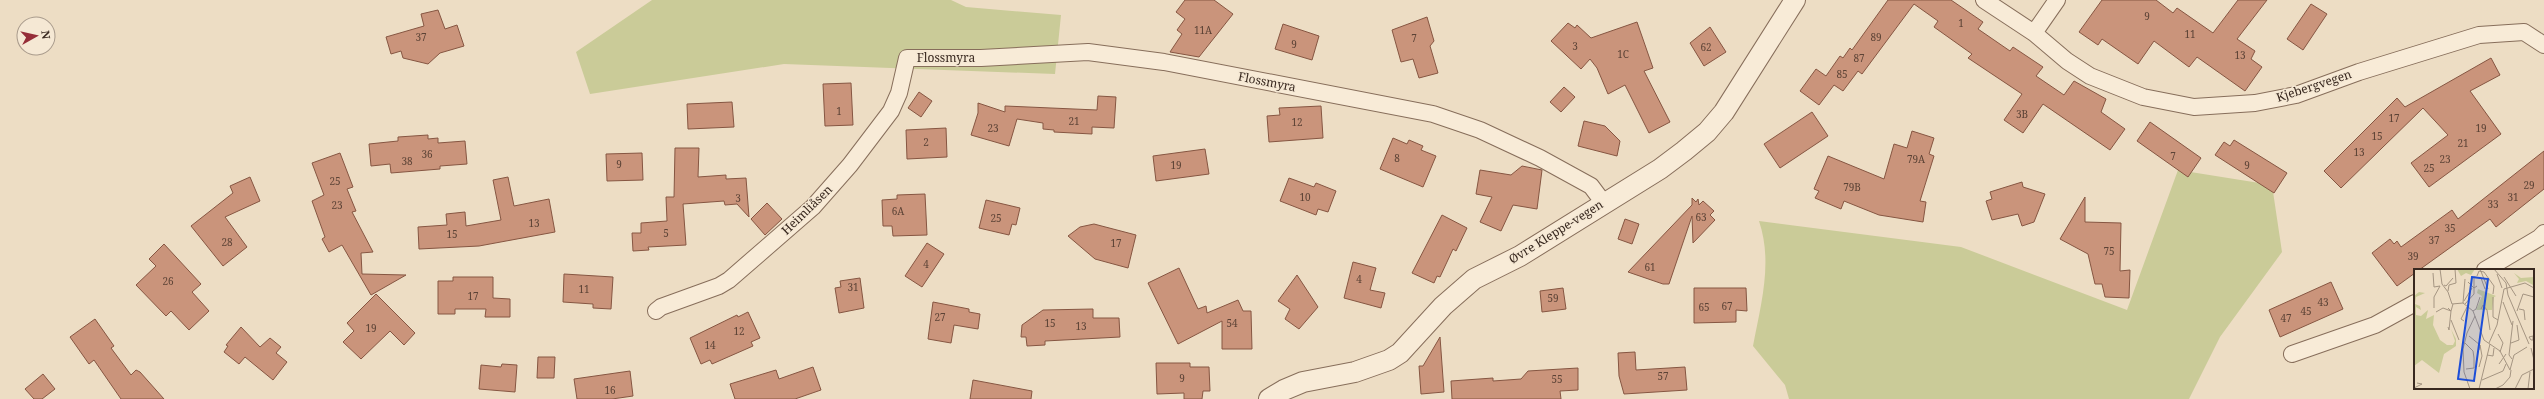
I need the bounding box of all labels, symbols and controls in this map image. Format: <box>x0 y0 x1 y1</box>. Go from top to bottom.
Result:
house number: 9 <box>2144 9 2150 23</box>
north arrow <box>16 16 56 56</box>
house number: 1 <box>1958 16 1964 30</box>
house number: 11A <box>1194 23 1213 37</box>
house number: 11 <box>2184 27 2196 41</box>
text: N <box>38 29 54 40</box>
house number: 37 <box>415 30 427 44</box>
house number: 89 <box>1870 30 1882 44</box>
house number: 7 <box>1411 31 1417 45</box>
house number: 9 <box>1291 37 1297 51</box>
house number: 3 <box>1572 39 1578 53</box>
house number: 62 <box>1700 40 1712 54</box>
house number: 1C <box>1617 47 1629 61</box>
house number: 13 <box>2234 48 2246 62</box>
street label: Flossmyra <box>917 49 976 66</box>
house number: 87 <box>1853 51 1865 65</box>
street label: Kjebergvegen <box>2274 65 2354 106</box>
house number: 85 <box>1836 67 1848 81</box>
street label: Flossmyra <box>1237 68 1298 95</box>
house number: 1 <box>836 104 842 118</box>
house number: 3B <box>2016 107 2028 121</box>
house number: 17 <box>2388 111 2400 125</box>
house number: 21 <box>1068 114 1080 128</box>
house number: 12 <box>1291 115 1303 129</box>
house number: 23 <box>987 121 999 135</box>
house number: 19 <box>2475 121 2487 135</box>
house number: 15 <box>2371 129 2383 143</box>
house number: 2 <box>923 135 929 149</box>
house number: 21 <box>2457 136 2469 150</box>
house number: 13 <box>2353 145 2365 159</box>
house number: 36 <box>421 147 433 161</box>
house number: 7 <box>2170 149 2176 163</box>
house number: 8 <box>1394 151 1400 165</box>
house number: 79A <box>1907 152 1926 166</box>
house number: 23 <box>2439 152 2451 166</box>
house number: 38 <box>401 154 413 168</box>
house number: 9 <box>616 157 622 171</box>
house number: 19 <box>1170 158 1182 172</box>
house number: 9 <box>2244 158 2250 172</box>
house number: 25 <box>2423 161 2435 175</box>
house number: 25 <box>329 174 341 188</box>
house number: 29 <box>2523 178 2535 192</box>
house number: 79B <box>1843 180 1861 194</box>
street label: Heimliåsen <box>777 181 836 238</box>
house number: 10 <box>1299 190 1311 204</box>
house number: 31 <box>2507 190 2519 204</box>
house number: 3 <box>735 191 741 205</box>
street label: Øvre Kleppe-vegen <box>1505 195 1606 268</box>
house number: 33 <box>2487 197 2499 211</box>
house number: 23 <box>331 198 343 212</box>
house number: 6A <box>892 204 905 218</box>
house number: 63 <box>1695 210 1707 224</box>
house number: 25 <box>990 211 1002 225</box>
house number: 13 <box>528 216 540 230</box>
house number: 35 <box>2444 221 2456 235</box>
house number: 5 <box>663 226 669 240</box>
house number: 15 <box>446 227 458 241</box>
house number: 37 <box>2428 233 2440 247</box>
house number: 28 <box>221 235 233 249</box>
house number: 17 <box>1110 236 1122 250</box>
house number: 75 <box>2103 244 2115 258</box>
house number: 39 <box>2407 249 2419 263</box>
house number: 4 <box>923 257 929 271</box>
house number: 61 <box>1644 260 1656 274</box>
inset map <box>2414 269 2534 389</box>
house number: 4 <box>1356 272 1362 286</box>
house number: 26 <box>162 274 174 288</box>
house number: 31 <box>847 280 859 294</box>
house number: 11 <box>578 282 590 296</box>
house number: 17 <box>467 289 479 303</box>
house number: 59 <box>1547 291 1559 305</box>
house number: 43 <box>2317 295 2329 309</box>
house number: 67 <box>1721 299 1733 313</box>
house number: 65 <box>1698 300 1710 314</box>
house number: 45 <box>2300 304 2312 318</box>
house number: 27 <box>934 310 946 324</box>
house number: 47 <box>2280 311 2292 325</box>
house number: 15 <box>1044 316 1056 330</box>
house number: 54 <box>1226 316 1238 330</box>
house number: 13 <box>1075 319 1087 333</box>
house number: 19 <box>365 321 377 335</box>
house number: 12 <box>733 324 745 338</box>
house number: 14 <box>704 338 716 352</box>
house number: 57 <box>1657 369 1669 383</box>
house number: 9 <box>1179 371 1185 385</box>
house number: 55 <box>1551 372 1563 386</box>
house number: 16 <box>604 383 616 397</box>

